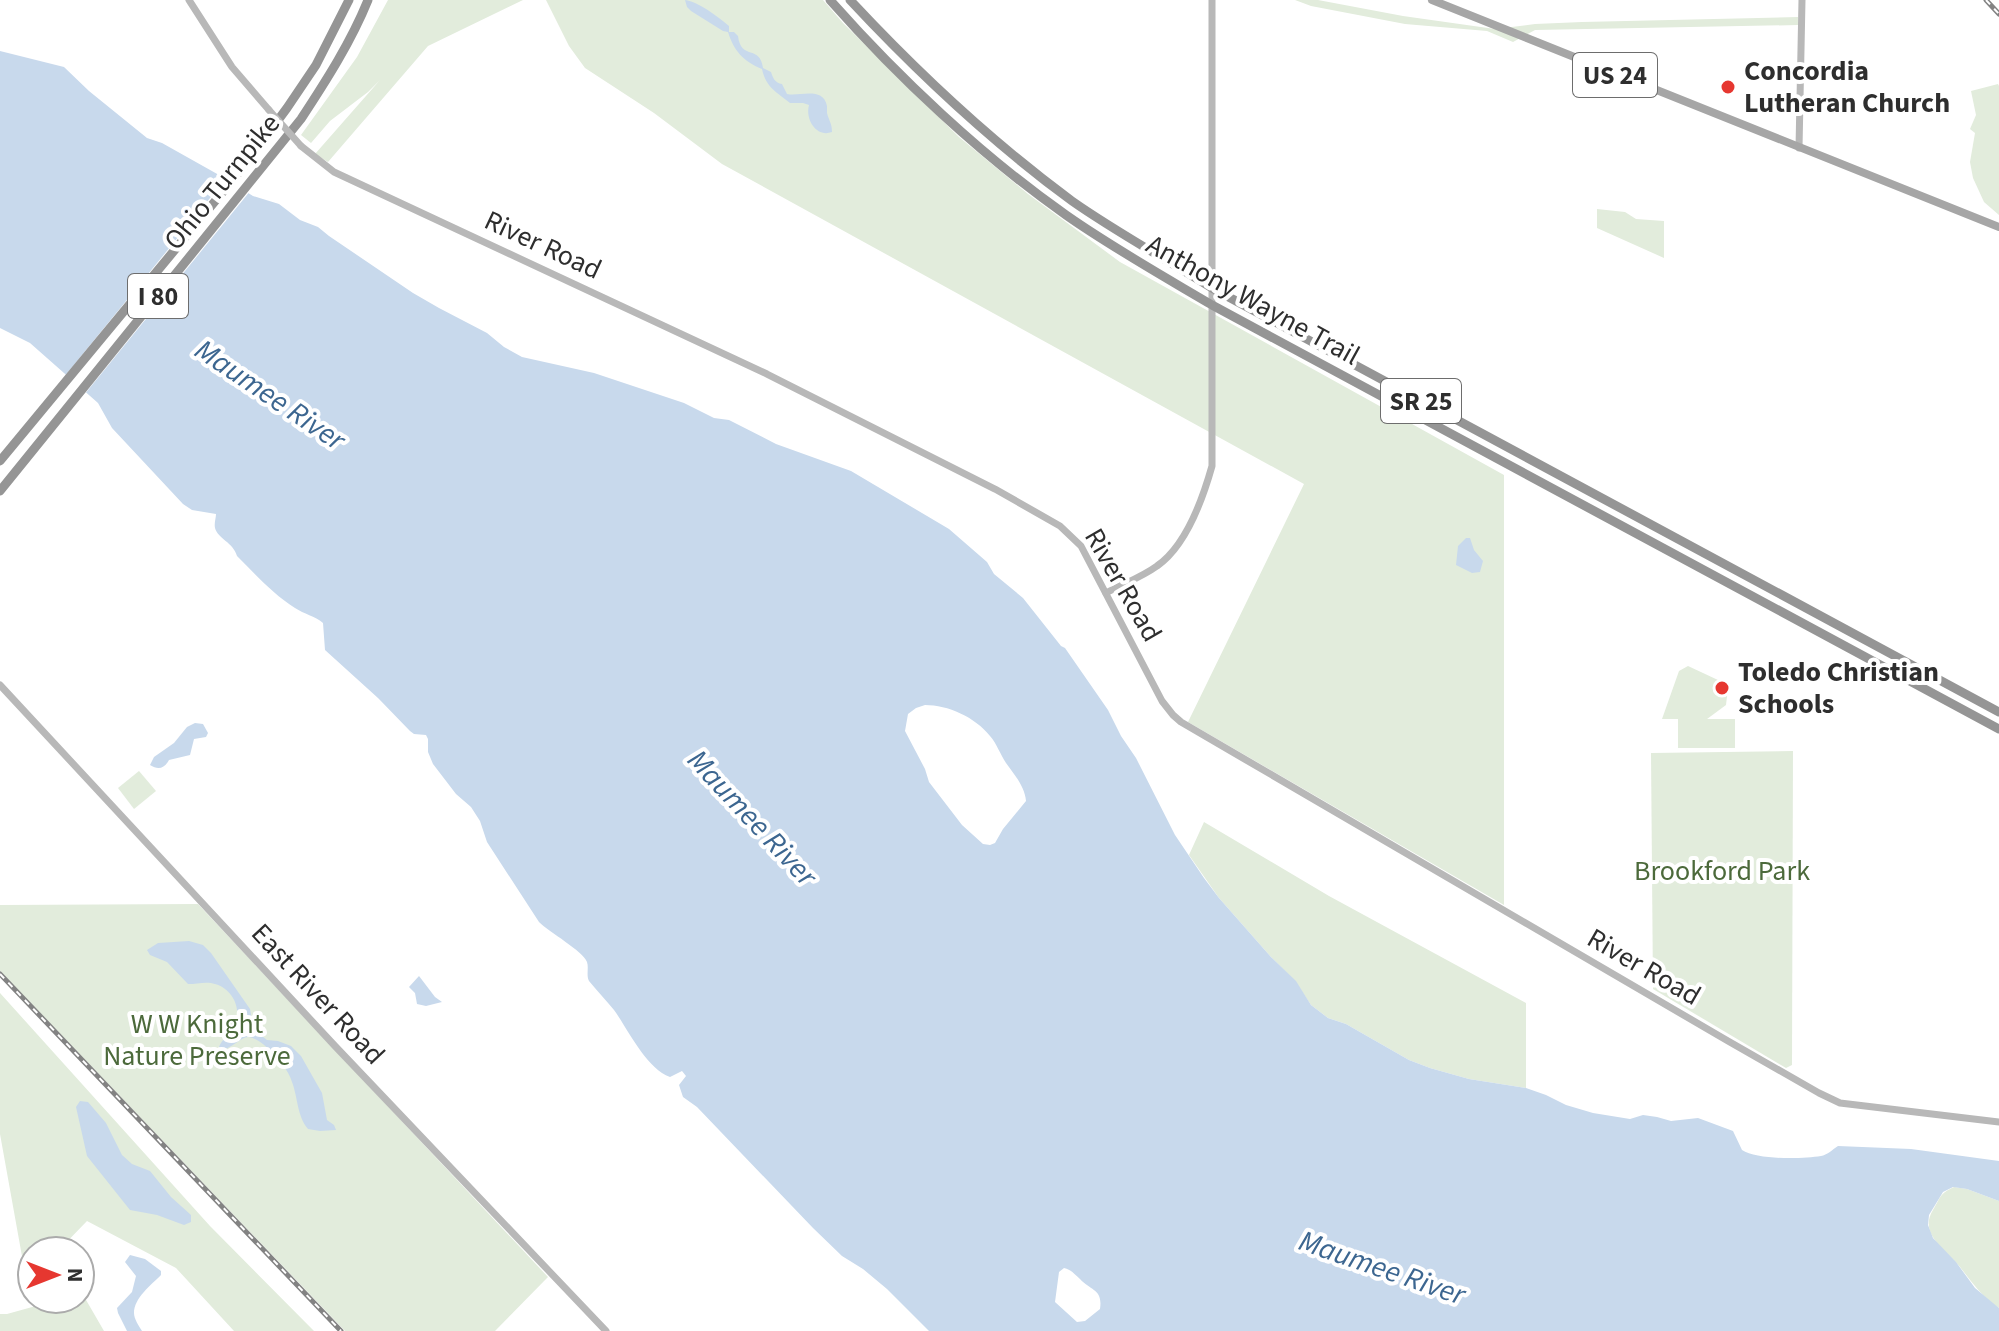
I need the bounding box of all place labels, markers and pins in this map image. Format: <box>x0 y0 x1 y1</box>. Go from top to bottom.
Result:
place label: Concordia Lutheran Church <box>1744 51 1950 123</box>
marker: Concordia Lutheran Church <box>1719 78 1737 96</box>
place label: Toledo Christian Schools <box>1738 652 1939 724</box>
marker: Toledo Christian Schools <box>1713 679 1731 697</box>

